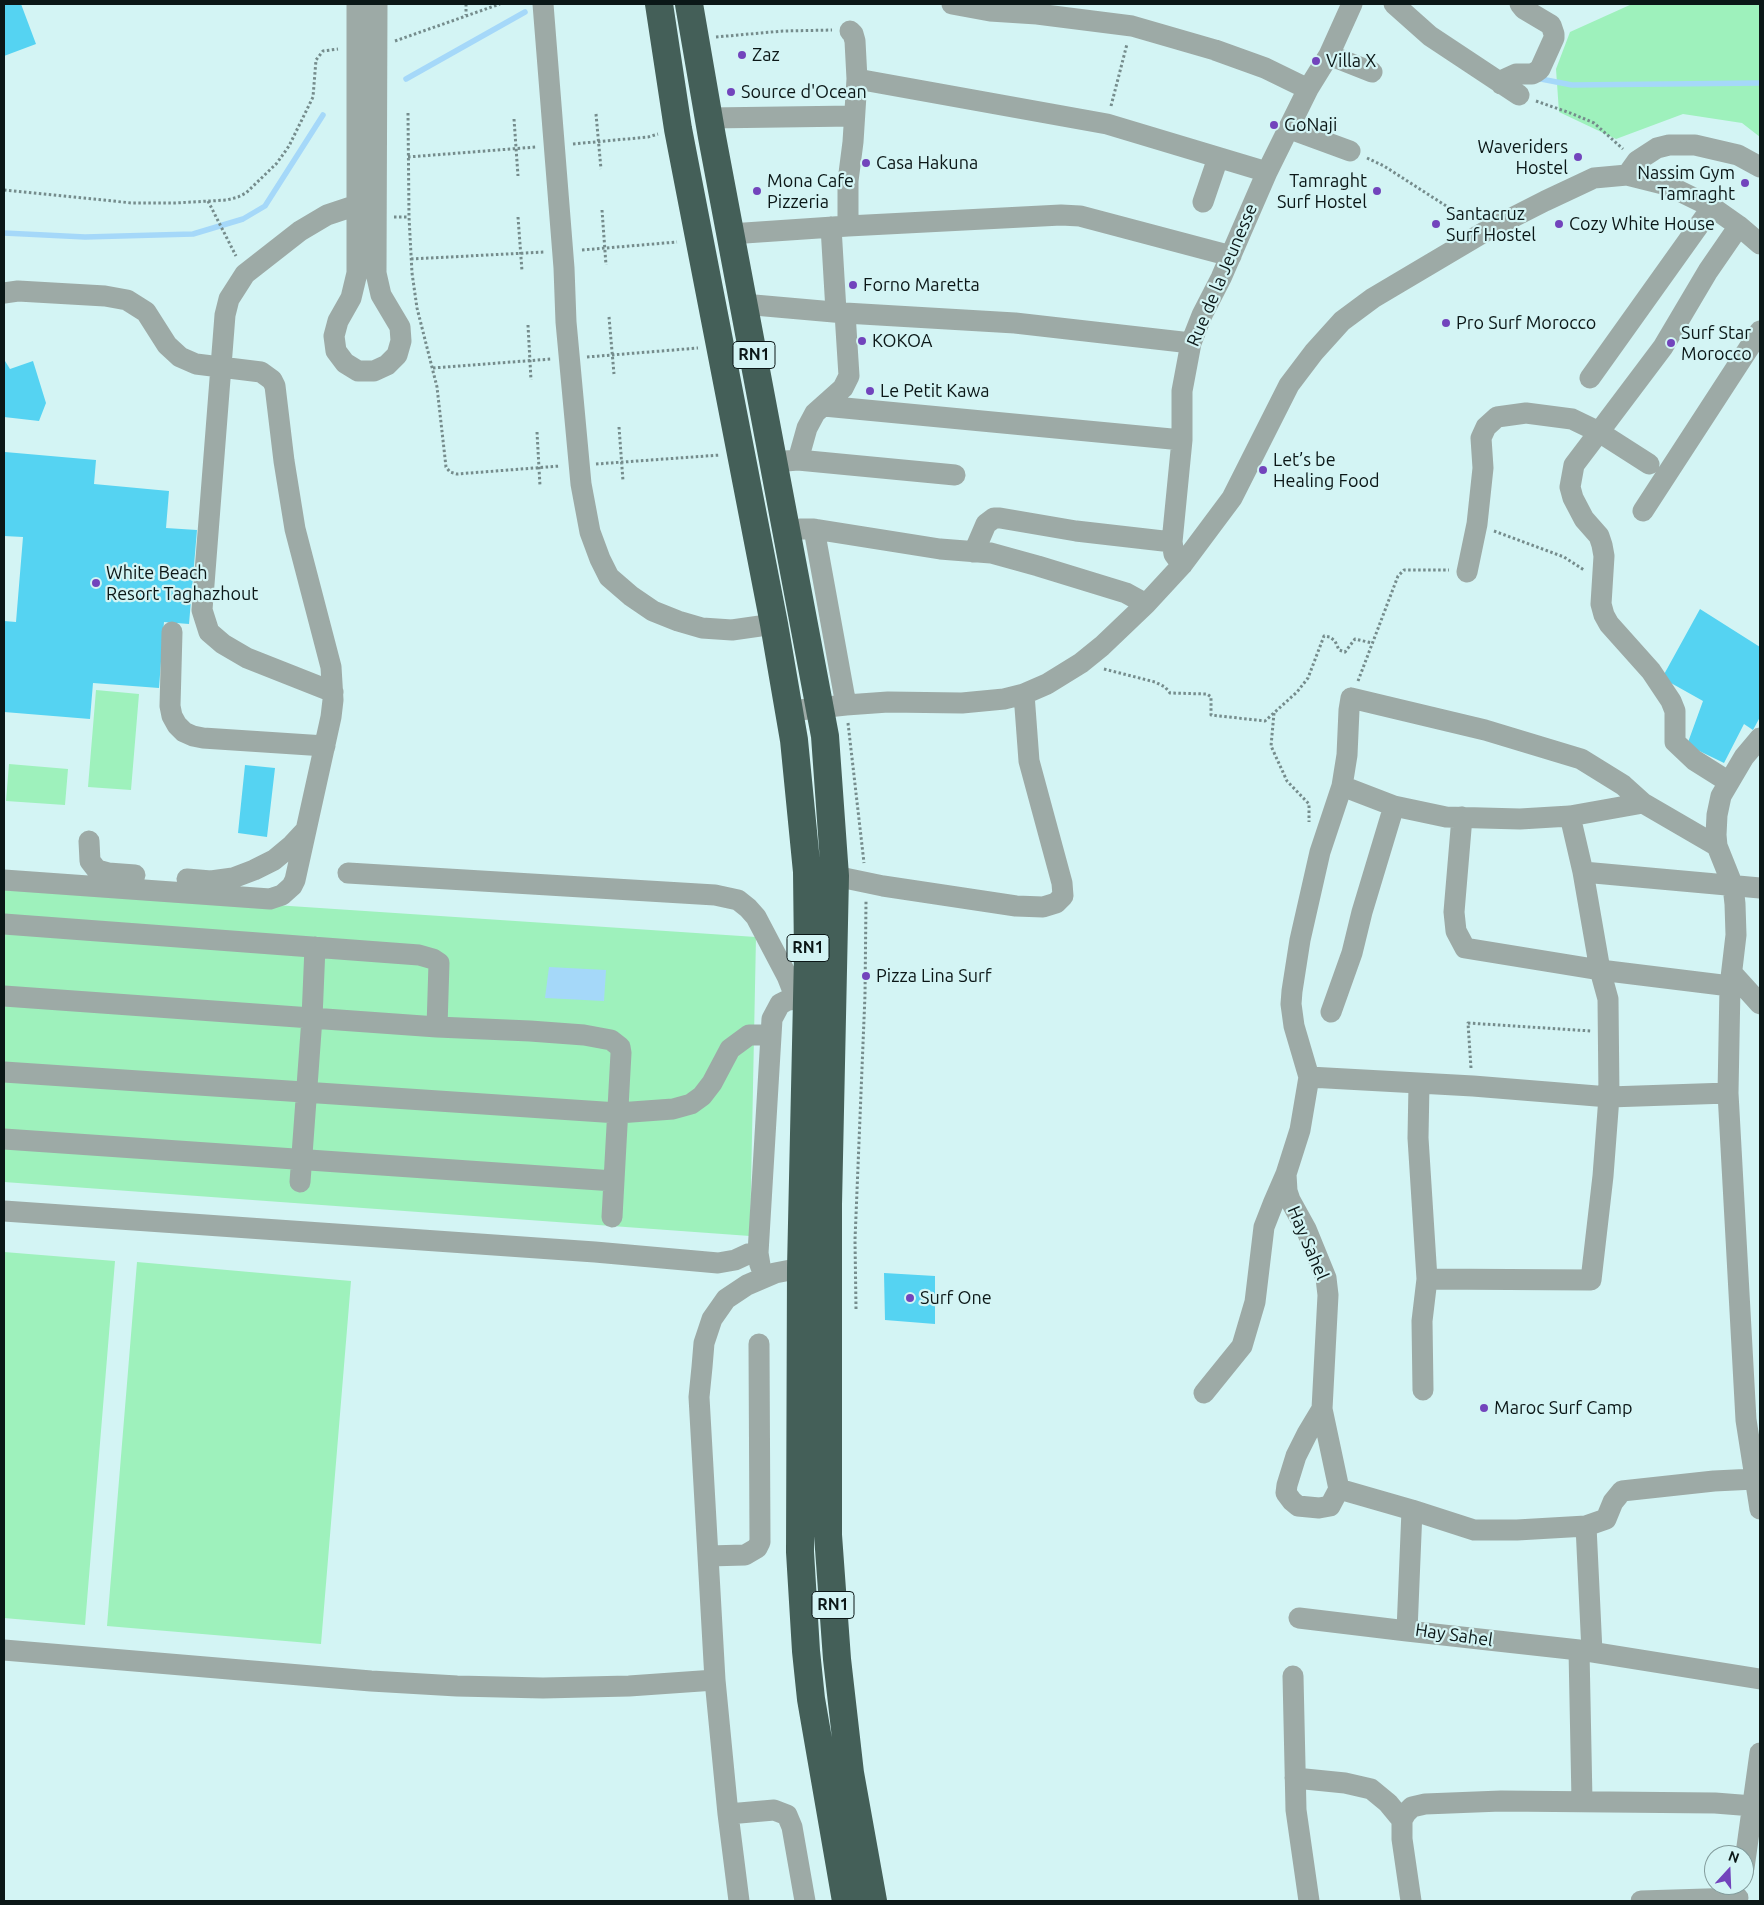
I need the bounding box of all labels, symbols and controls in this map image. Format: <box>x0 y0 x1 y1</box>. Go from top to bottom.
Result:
place label: Zaz <box>752 44 780 66</box>
marker: Zaz <box>736 49 748 61</box>
place label: Villa X <box>1326 50 1376 72</box>
marker: Villa X <box>1310 55 1322 67</box>
place label: Source d'Ocean <box>741 81 867 103</box>
marker: Source d'Ocean <box>725 86 737 98</box>
place label: GoNaji <box>1284 114 1337 136</box>
marker: GoNaji <box>1268 119 1280 131</box>
place label: Waveriders Hostel <box>1477 136 1568 178</box>
marker: Waveriders Hostel <box>1572 151 1584 163</box>
place label: Casa Hakuna <box>876 152 978 174</box>
marker: Casa Hakuna <box>860 157 872 169</box>
place label: Nassim Gym Tamraght <box>1637 162 1735 204</box>
place label: Mona Cafe Pizzeria <box>767 170 854 212</box>
place label: Tamraght Surf Hostel <box>1277 170 1367 212</box>
marker: Nassim Gym Tamraght <box>1739 177 1751 189</box>
marker: Mona Cafe Pizzeria <box>751 185 763 197</box>
marker: Tamraght Surf Hostel <box>1371 185 1383 197</box>
street label: Rue de la Jeunesse <box>1182 200 1262 350</box>
place label: Santacruz Surf Hostel <box>1446 203 1536 245</box>
place label: Cozy White House <box>1569 213 1715 235</box>
marker: Santacruz Surf Hostel <box>1430 218 1442 230</box>
marker: Cozy White House <box>1553 218 1565 230</box>
place label: Forno Maretta <box>863 274 980 296</box>
marker: Forno Maretta <box>847 279 859 291</box>
place label: Pro Surf Morocco <box>1456 312 1596 334</box>
marker: Pro Surf Morocco <box>1440 317 1452 329</box>
place label: Surf Star Morocco <box>1681 322 1752 364</box>
place label: KOKOA <box>872 330 932 352</box>
marker: KOKOA <box>856 335 868 347</box>
marker: Surf Star Morocco <box>1665 337 1677 349</box>
road number: RN1 <box>733 342 775 368</box>
place label: Le Petit Kawa <box>880 380 990 402</box>
marker: Le Petit Kawa <box>864 385 876 397</box>
place label: Let’s be Healing Food <box>1273 449 1380 492</box>
marker: Let’s be Healing Food <box>1257 464 1269 476</box>
place label: White Beach Resort Taghazhout <box>106 562 258 604</box>
marker: White Beach Resort Taghazhout <box>90 577 102 589</box>
road number: RN1 <box>787 934 829 961</box>
place label: Pizza Lina Surf <box>876 965 992 987</box>
marker: Pizza Lina Surf <box>860 970 872 982</box>
street label: Hay Sahel <box>1283 1203 1333 1283</box>
place label: Surf One <box>920 1287 992 1309</box>
marker: Surf One <box>904 1292 916 1304</box>
place label: Maroc Surf Camp <box>1494 1397 1633 1419</box>
marker: Maroc Surf Camp <box>1478 1402 1490 1414</box>
road number: RN1 <box>812 1592 854 1618</box>
street label: Hay Sahel <box>1414 1619 1494 1651</box>
north arrow <box>1704 1845 1754 1895</box>
text: N <box>1726 1848 1741 1866</box>

